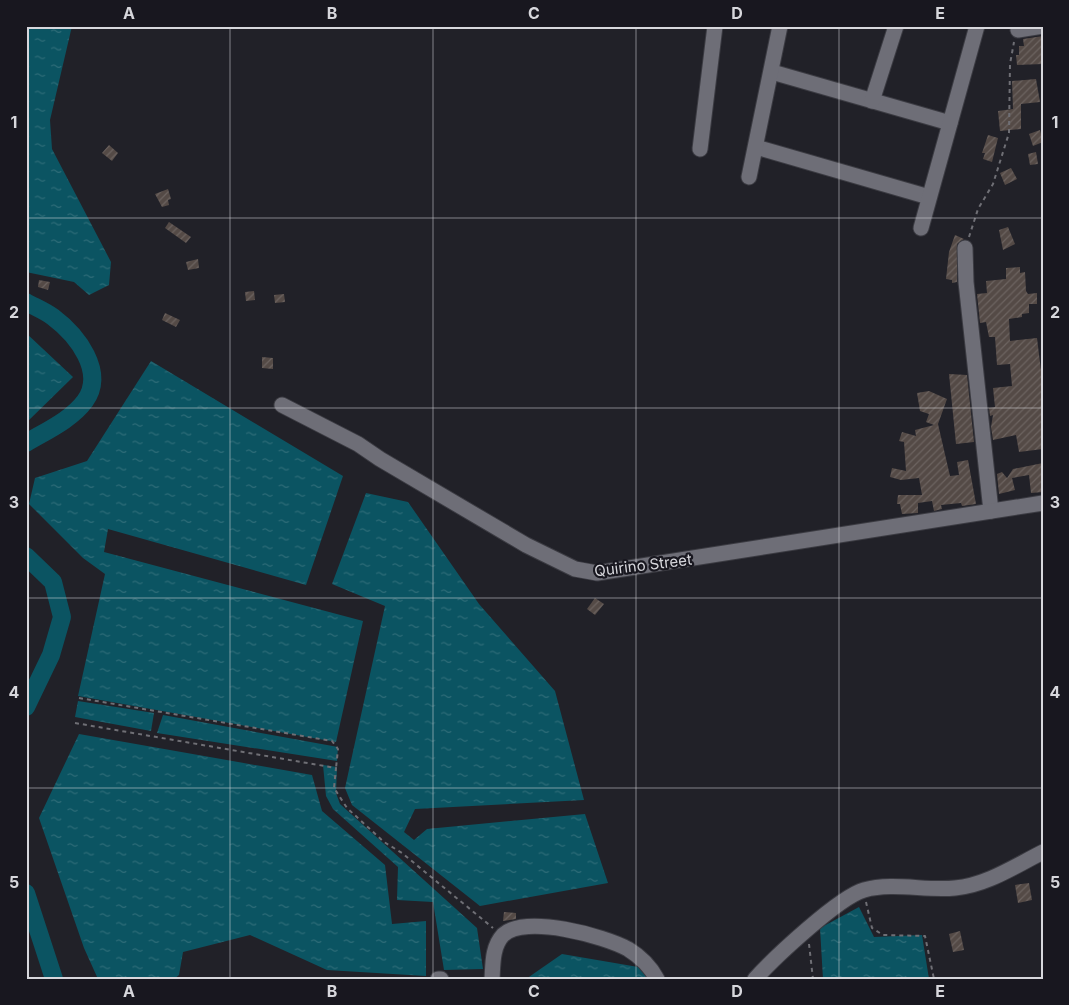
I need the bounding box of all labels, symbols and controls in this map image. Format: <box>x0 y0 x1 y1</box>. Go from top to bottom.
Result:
text: A <box>123 3 135 23</box>
text: B <box>327 3 337 23</box>
text: C <box>528 3 540 23</box>
text: D <box>731 3 743 23</box>
text: E <box>935 3 945 23</box>
text: 1 <box>11 112 17 132</box>
text: 1 <box>1052 112 1058 132</box>
text: 2 <box>9 302 19 322</box>
text: 2 <box>1050 302 1060 322</box>
text: 3 <box>9 492 19 512</box>
text: 3 <box>1050 492 1060 512</box>
street label: Quirino Street <box>593 550 693 580</box>
text: 4 <box>9 682 20 702</box>
text: 4 <box>1050 682 1061 702</box>
text: 5 <box>9 872 19 892</box>
text: 5 <box>1050 872 1060 892</box>
text: A <box>123 981 135 1001</box>
text: B <box>327 981 337 1001</box>
text: C <box>528 981 540 1001</box>
text: D <box>731 981 743 1001</box>
text: E <box>935 981 945 1001</box>

